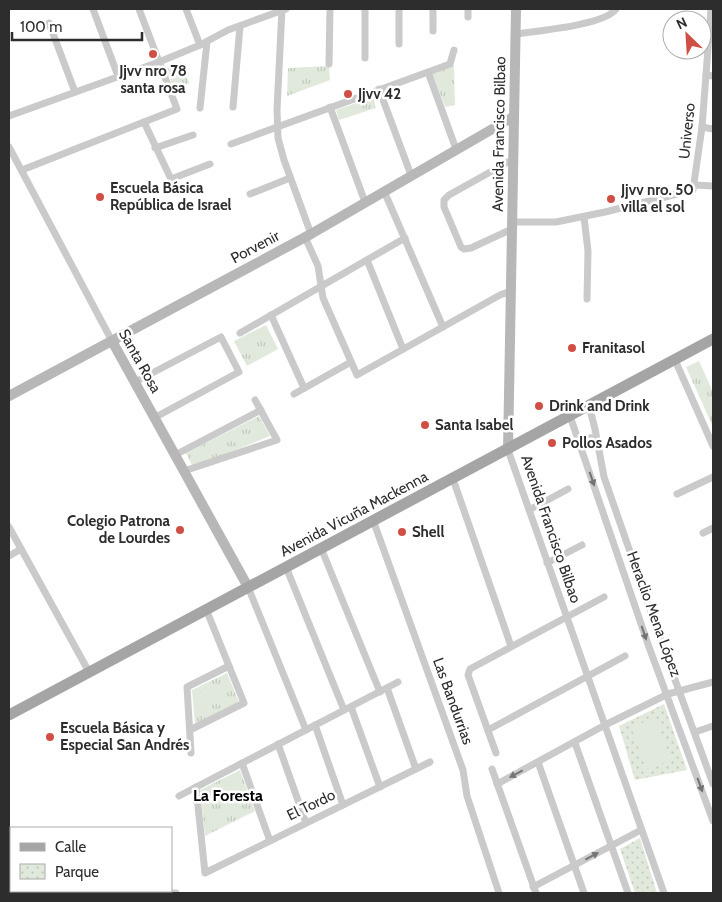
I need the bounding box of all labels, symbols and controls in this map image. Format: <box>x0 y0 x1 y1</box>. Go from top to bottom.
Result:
scale bar <box>12 10 142 42</box>
north arrow <box>662 10 712 60</box>
text: N <box>673 13 690 33</box>
text: 100 m <box>20 18 62 36</box>
marker: Jjvv nro 78 santa rosa <box>147 48 159 60</box>
street label: Avenida Francisco Bilbao <box>489 56 509 212</box>
place label: Jjvv nro 78 santa rosa <box>118 62 187 97</box>
place label: Jjvv 42 <box>357 85 401 103</box>
marker: Jjvv 42 <box>342 88 354 100</box>
street label: Universo <box>675 102 699 160</box>
place label: Escuela Básica República de Israel <box>110 179 232 214</box>
place label: Jjvv nro. 50 villa el sol <box>620 181 694 216</box>
marker: Escuela Básica República de Israel <box>94 191 106 203</box>
marker: Jjvv nro. 50 villa el sol <box>605 193 617 205</box>
street label: Porvenir <box>228 227 283 267</box>
street label: Santa Rosa <box>115 326 165 397</box>
place label: Franitasol <box>582 339 645 357</box>
marker: Franitasol <box>566 342 578 354</box>
place label: Drink and Drink <box>549 397 650 415</box>
marker: Drink and Drink <box>533 400 545 412</box>
place label: Santa Isabel <box>435 416 514 434</box>
marker: Santa Isabel <box>419 419 431 431</box>
place label: Pollos Asados <box>562 434 652 452</box>
marker: Pollos Asados <box>546 437 558 449</box>
street label: Avenida Francisco Bilbao <box>517 453 585 605</box>
street label: Avenida Vicuña Mackenna <box>277 467 432 561</box>
one-way arrow <box>588 472 596 487</box>
place label: Colegio Patrona de Lourdes <box>67 512 171 547</box>
place label: Shell <box>412 523 445 541</box>
marker: Colegio Patrona de Lourdes <box>174 524 186 536</box>
marker: Shell <box>396 526 408 538</box>
street label: Heraclio Mena López <box>623 549 685 679</box>
one-way arrow <box>641 625 649 640</box>
street label: Las Bandurrias <box>429 655 477 747</box>
place label: Escuela Básica y Especial San Andrés <box>60 719 189 754</box>
marker: Escuela Básica y Especial San Andrés <box>44 731 56 743</box>
one-way arrow <box>508 770 523 778</box>
one-way arrow <box>697 778 704 793</box>
district label: La Foresta <box>193 786 263 805</box>
street label: El Tordo <box>284 786 338 824</box>
legend <box>10 827 172 892</box>
text: Calle <box>55 838 86 856</box>
one-way arrow <box>585 852 599 860</box>
text: Parque <box>55 863 99 881</box>

